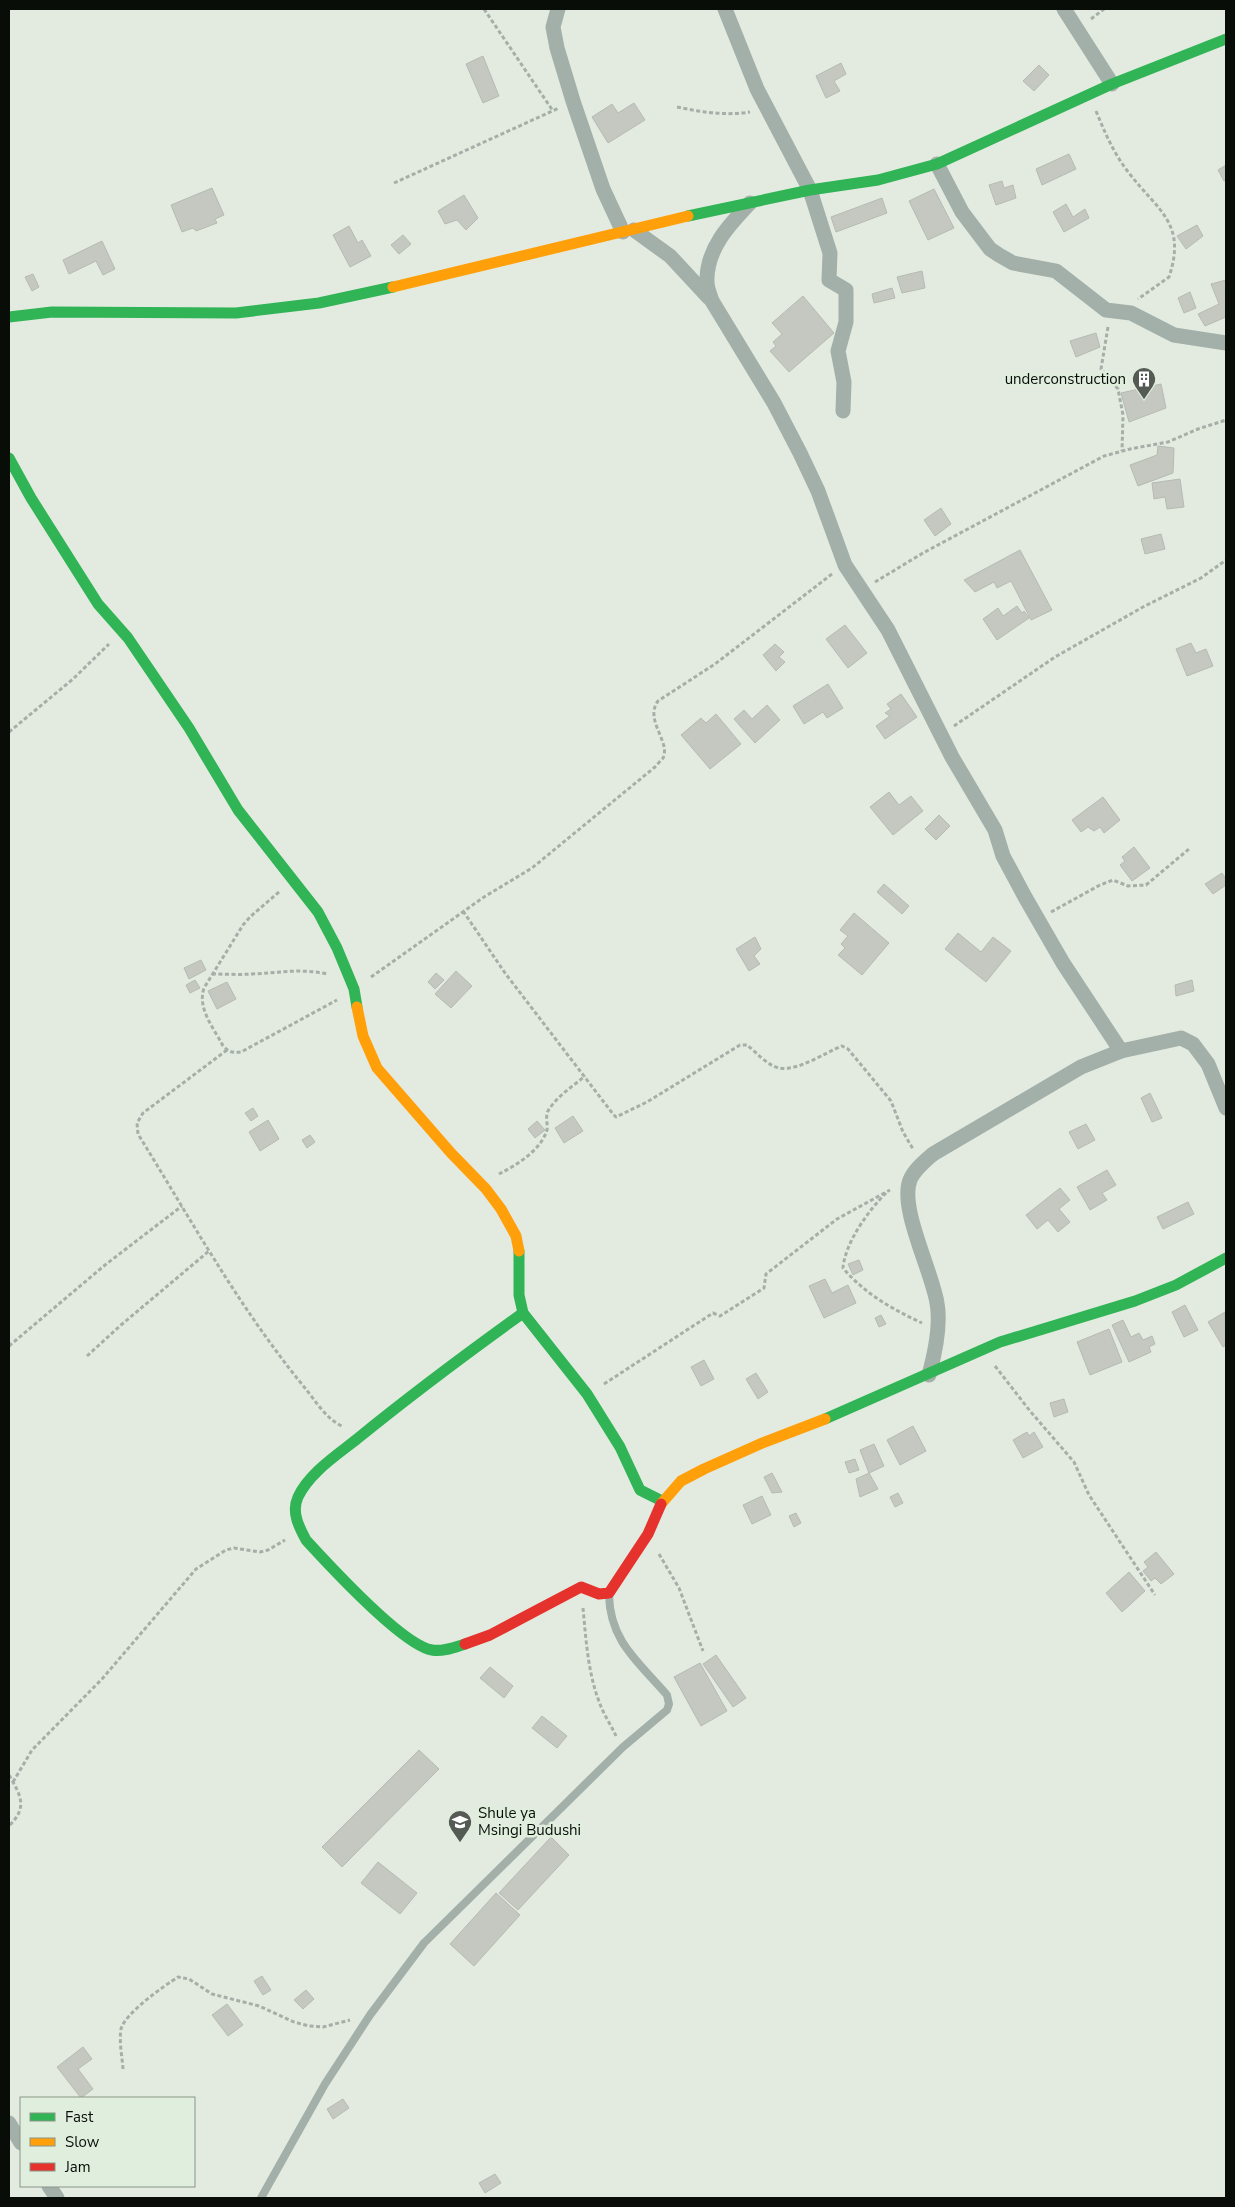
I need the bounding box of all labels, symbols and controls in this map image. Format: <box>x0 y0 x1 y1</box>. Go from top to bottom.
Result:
building icon: underconstruction <box>1131 366 1157 400</box>
place label: underconstruction <box>1005 369 1126 389</box>
place label: Shule ya Msingi Budushi <box>478 1803 581 1840</box>
school or university icon: Shule ya Msingi Budushi <box>447 1809 473 1843</box>
legend <box>20 2097 195 2187</box>
text: Fast <box>65 2107 94 2127</box>
text: Slow <box>65 2132 100 2152</box>
text: Jam <box>64 2157 91 2177</box>

